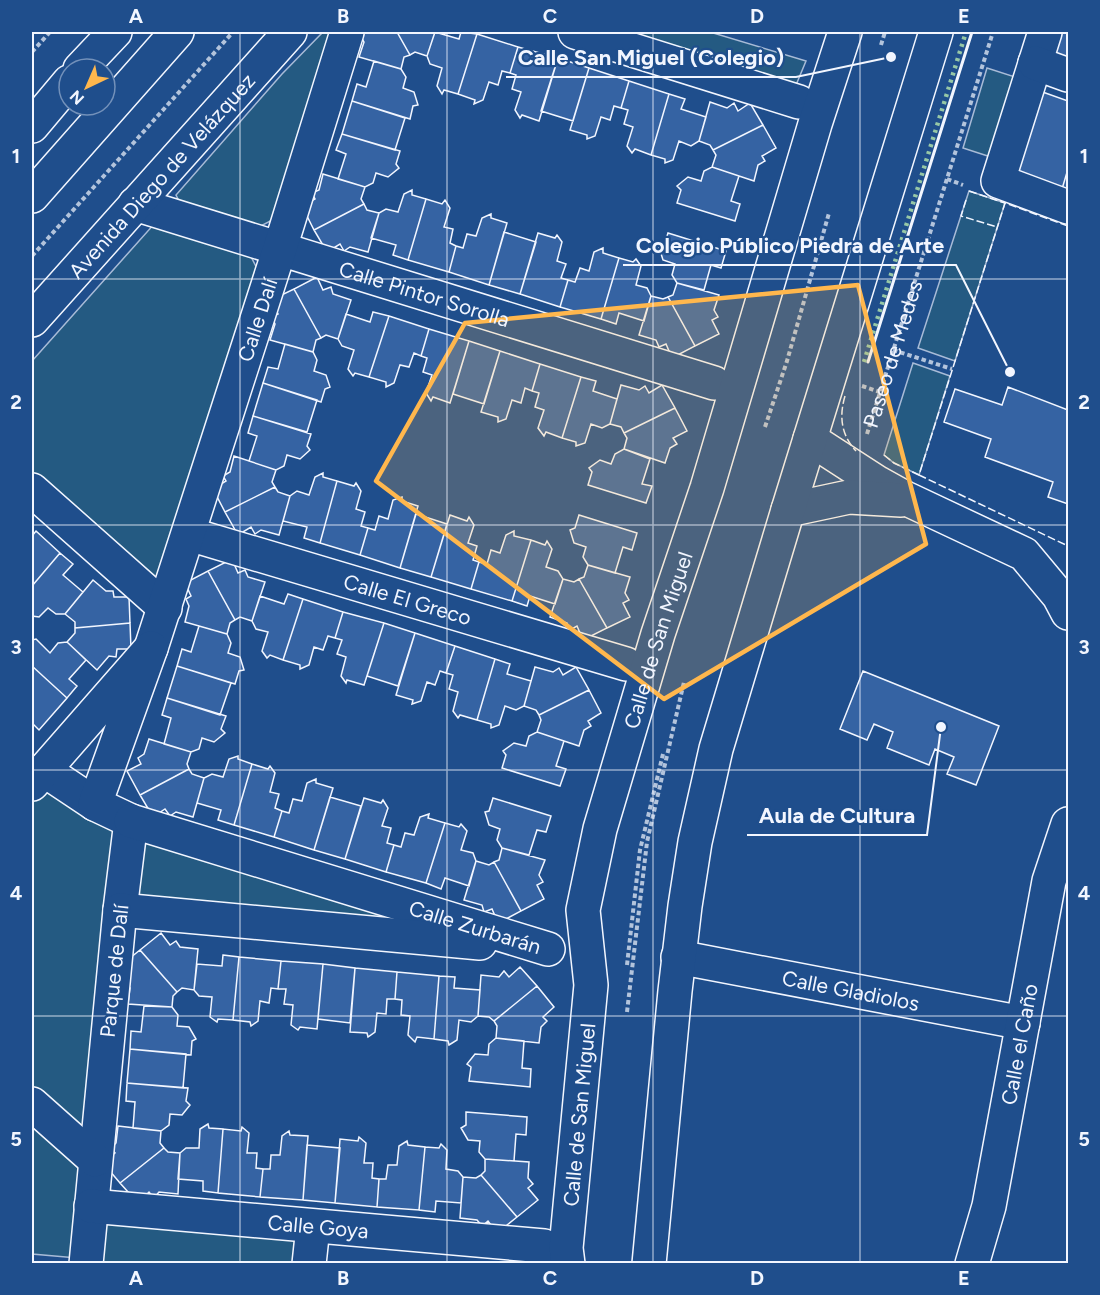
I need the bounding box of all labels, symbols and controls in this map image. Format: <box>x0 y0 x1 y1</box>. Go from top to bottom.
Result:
text: A <box>129 4 144 28</box>
text: B <box>337 4 349 28</box>
text: C <box>543 4 557 28</box>
text: D <box>750 4 764 28</box>
text: E <box>958 4 970 28</box>
callout: Calle San Miguel (Colegio) <box>506 37 796 77</box>
text: Calle San Miguel (Colegio) <box>518 44 784 71</box>
north arrow <box>57 57 117 117</box>
street label: Avenida Diego de Velázquez <box>63 68 260 283</box>
text: N <box>66 86 88 109</box>
text: 1 <box>12 144 20 168</box>
text: 1 <box>1080 144 1088 168</box>
callout: Colegio Público Piedra de Arte <box>623 225 956 265</box>
text: Colegio Público Piedra de Arte <box>636 232 944 259</box>
street label: Calle Pintor Sorolla <box>336 255 513 332</box>
street label: Calle Dalí <box>232 274 282 365</box>
street label: Paseo de Medes <box>857 277 927 431</box>
text: 2 <box>10 390 22 414</box>
text: 2 <box>1078 390 1090 414</box>
street label: Calle de San Miguel <box>618 548 697 731</box>
street label: Calle El Greco <box>341 568 474 630</box>
text: 3 <box>10 635 22 659</box>
text: 3 <box>1078 635 1090 659</box>
callout: Aula de Cultura <box>747 795 927 835</box>
text: Aula de Cultura <box>759 802 915 829</box>
text: 4 <box>10 881 23 905</box>
text: 4 <box>1078 881 1091 905</box>
street label: Calle Zurbarán <box>406 895 544 959</box>
street label: Parque de Dalí <box>95 902 134 1039</box>
street label: Calle Gladiolos <box>780 965 922 1015</box>
street label: Calle el Caño <box>995 982 1042 1107</box>
street label: Calle de San Miguel <box>558 1022 600 1208</box>
text: 5 <box>10 1127 22 1151</box>
text: 5 <box>1078 1127 1090 1151</box>
street label: Calle Goya <box>267 1209 370 1243</box>
text: A <box>129 1266 144 1290</box>
text: B <box>337 1266 349 1290</box>
text: C <box>543 1266 557 1290</box>
text: D <box>750 1266 764 1290</box>
text: E <box>958 1266 970 1290</box>

